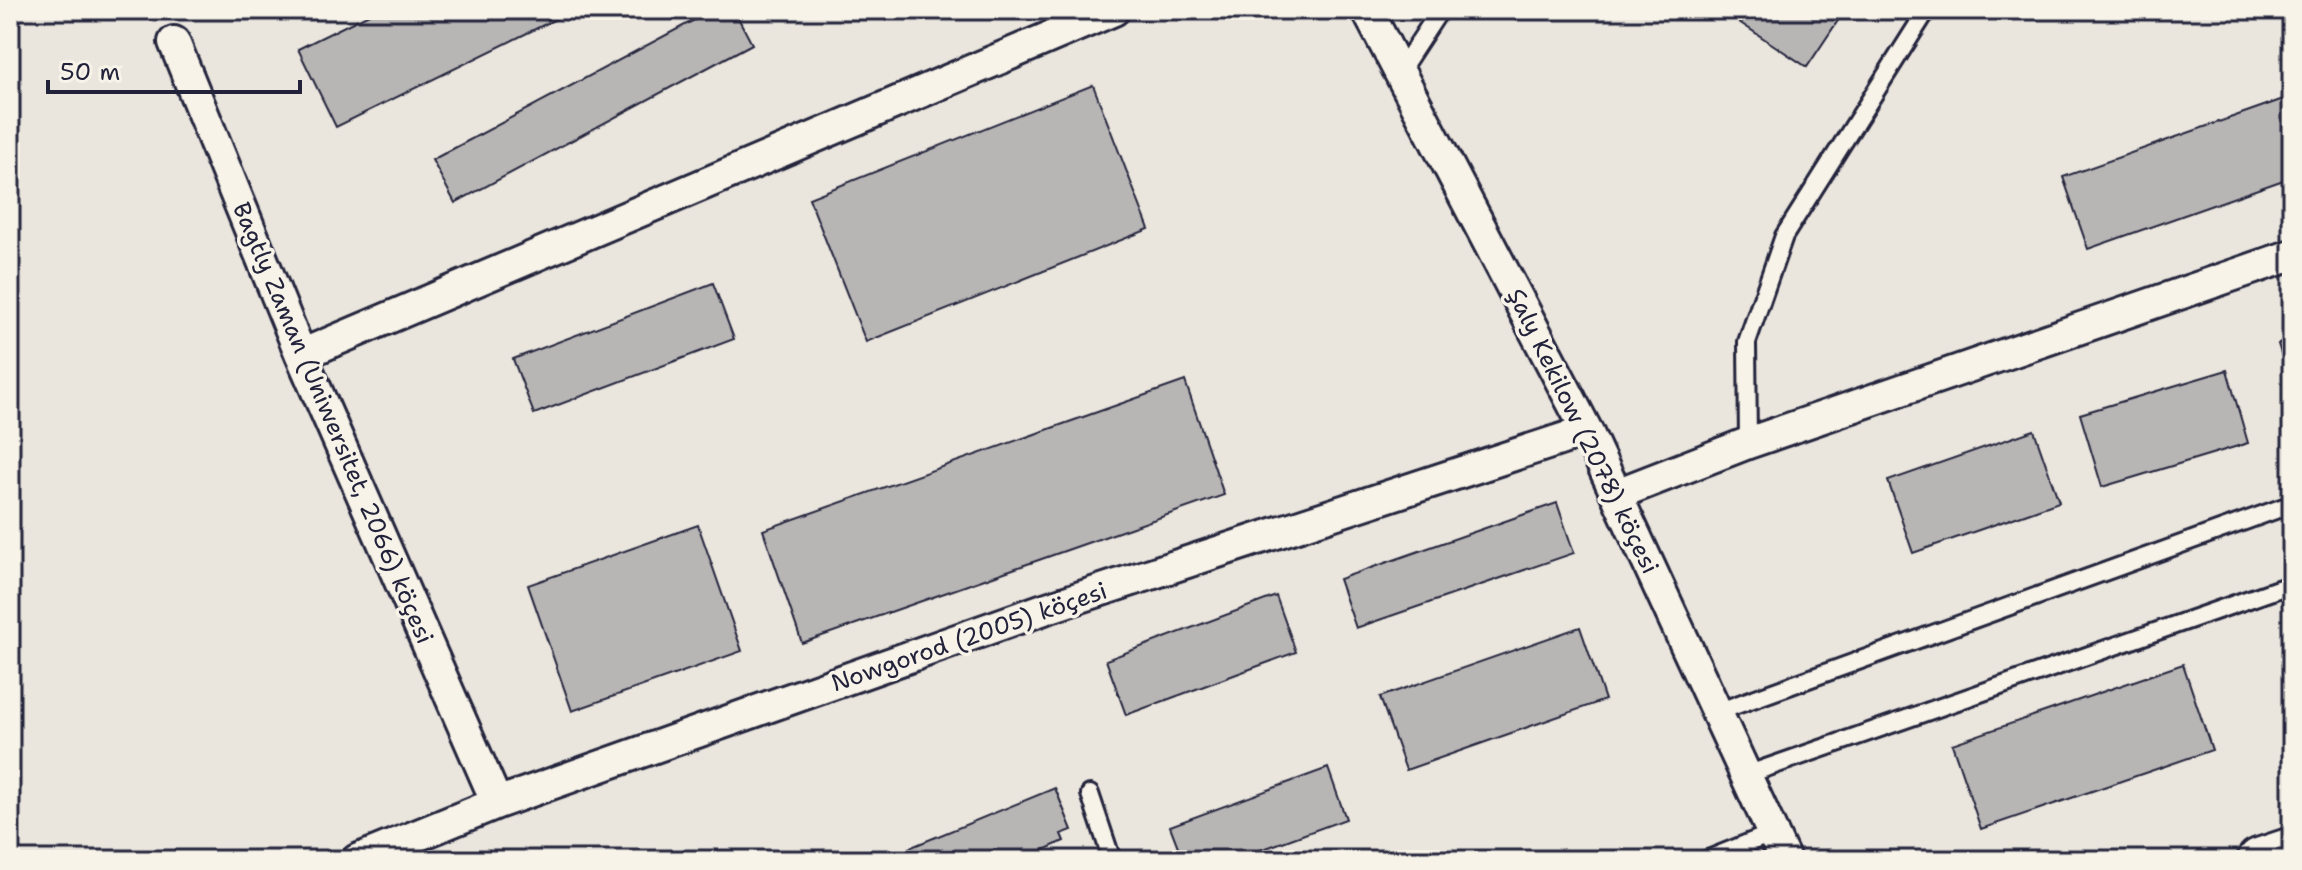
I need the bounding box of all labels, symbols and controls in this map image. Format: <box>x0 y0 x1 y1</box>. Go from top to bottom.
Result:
scale bar <box>48 44 300 94</box>
text: 50 m <box>60 56 120 88</box>
street label: Bagtly Zaman (Uniwersitet, 2066) köçesi <box>225 197 441 649</box>
street label: Şaly Kekilow (2078) köçesi <box>1500 283 1666 579</box>
street label: Nowgorod (2005) köçesi <box>827 575 1111 699</box>

